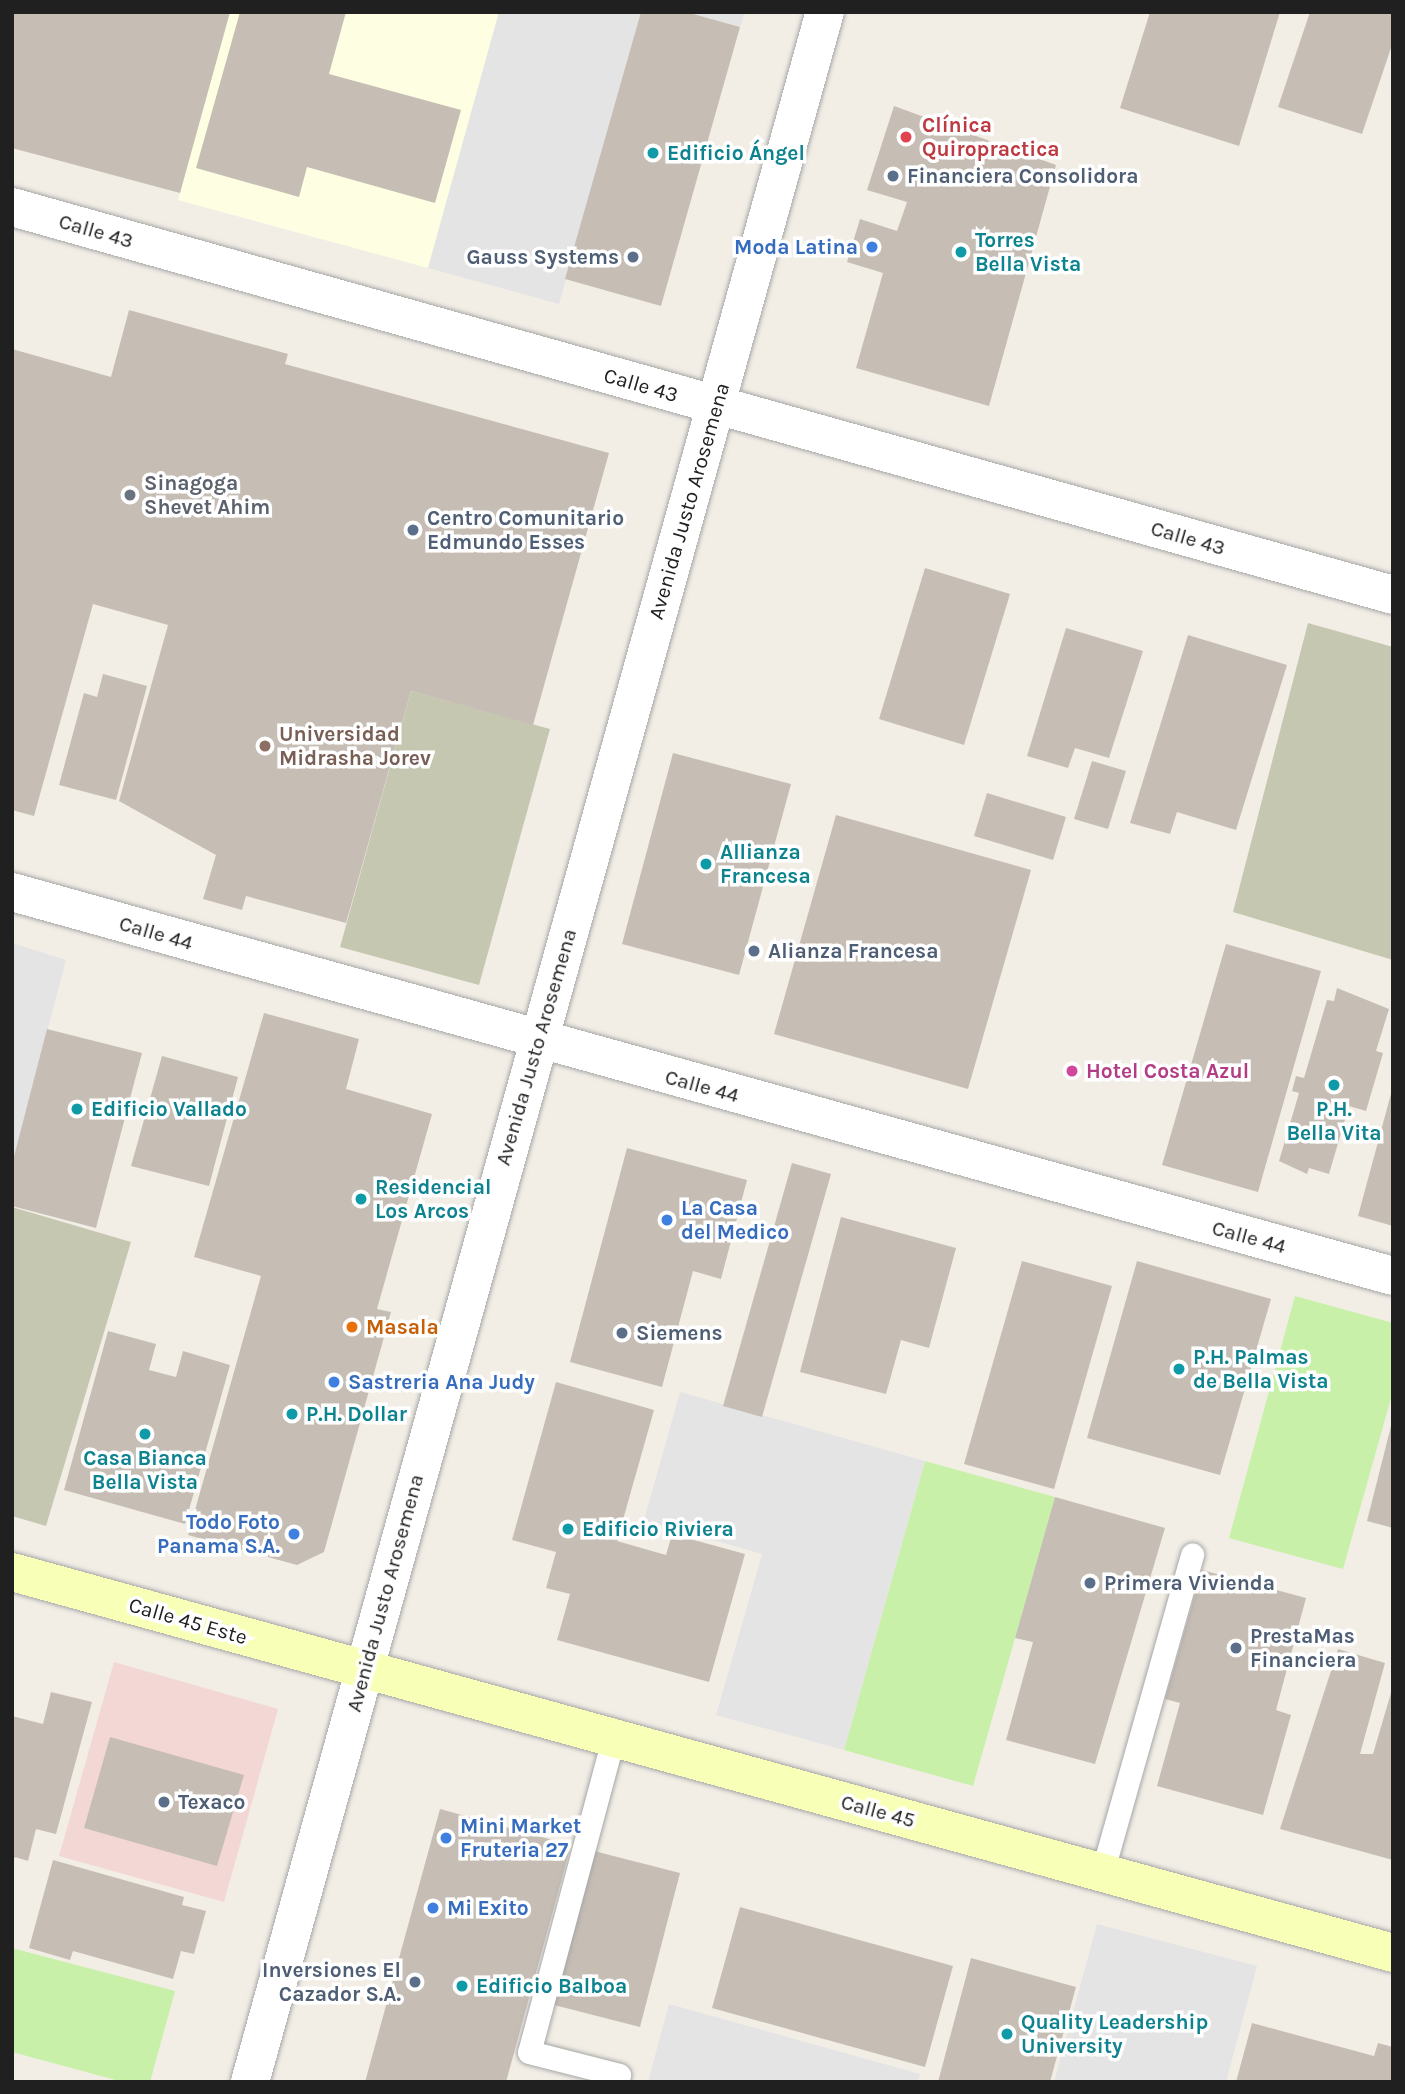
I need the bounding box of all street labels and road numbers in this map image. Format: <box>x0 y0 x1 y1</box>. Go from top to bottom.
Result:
street label: Calle 43 <box>56 208 136 254</box>
street label: Calle 43 <box>601 362 681 408</box>
street label: Avenida Justo Arosemena <box>643 380 735 622</box>
street label: Calle 43 <box>1148 515 1228 561</box>
street label: Calle 44 <box>116 910 196 956</box>
street label: Avenida Justo Arosemena <box>490 926 582 1168</box>
street label: Calle 44 <box>662 1064 742 1108</box>
street label: Calle 44 <box>1209 1215 1289 1259</box>
street label: Avenida Justo Arosemena <box>341 1471 429 1715</box>
street label: Calle 45 Este <box>126 1592 250 1650</box>
street label: Calle 45 <box>838 1789 918 1833</box>

